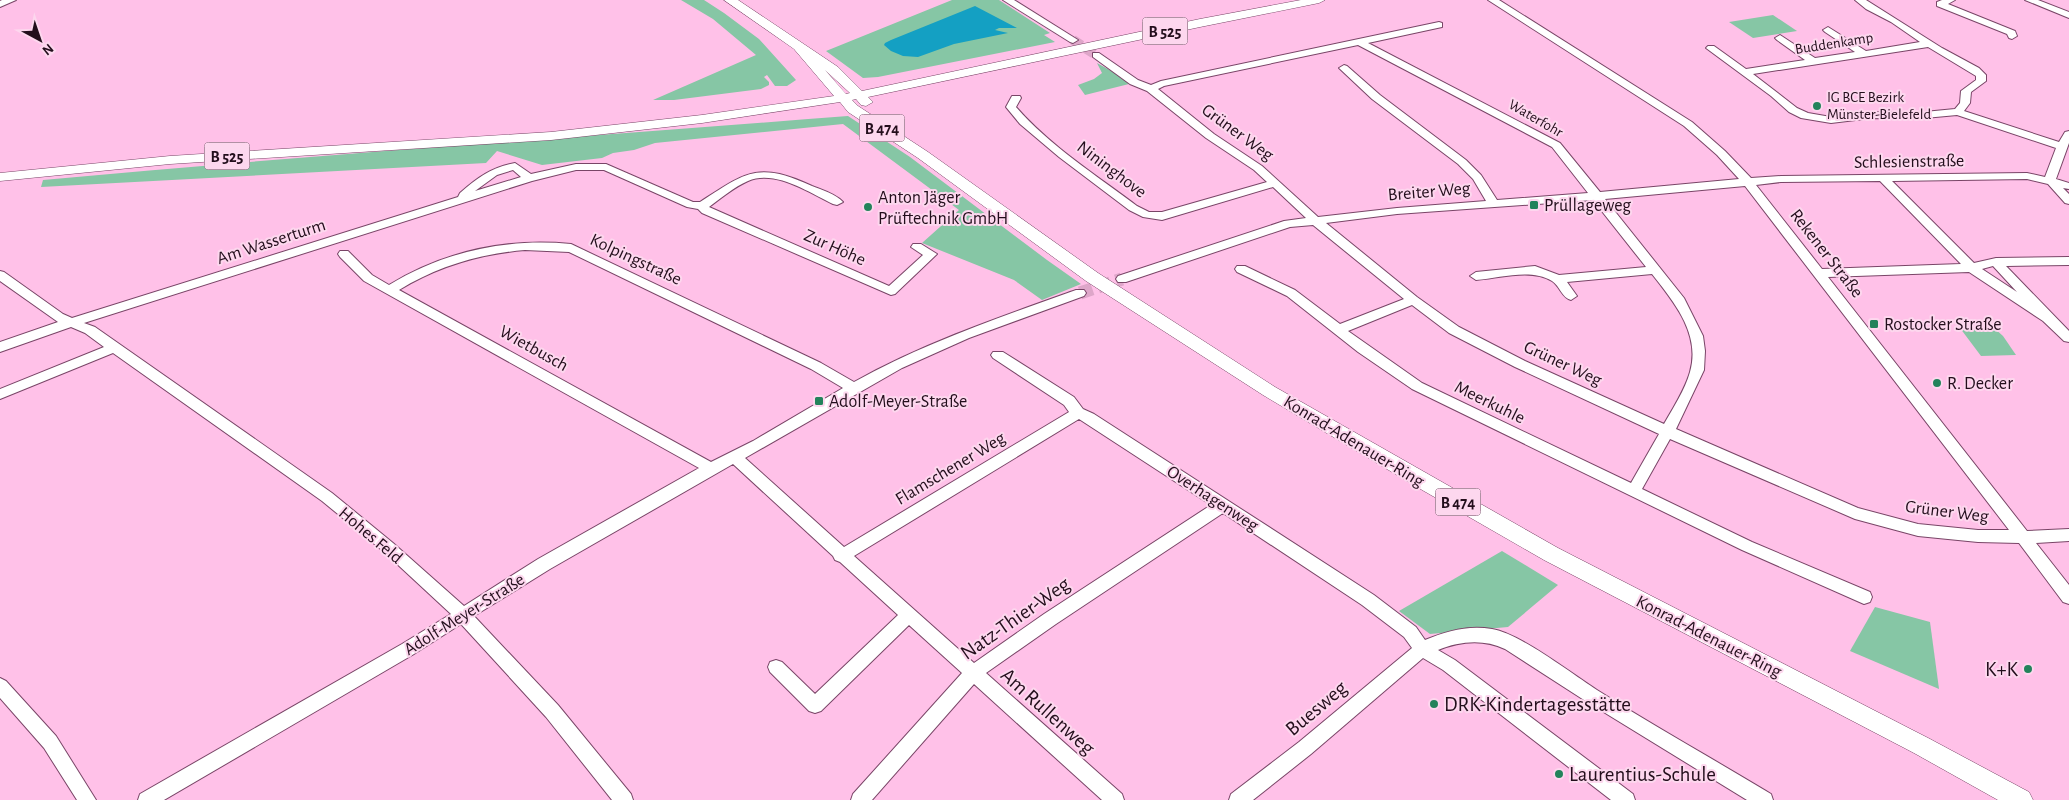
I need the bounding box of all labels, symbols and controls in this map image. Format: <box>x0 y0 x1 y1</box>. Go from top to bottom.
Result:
north arrow <box>15 15 65 65</box>
road number: B 525 <box>1142 18 1188 44</box>
street label: Buddenkamp <box>1794 30 1874 57</box>
text: N <box>39 41 56 58</box>
place label: IG BCE Bezirk Münster-Bielefeld <box>1827 90 1931 122</box>
street label: Waterfohr <box>1506 97 1566 140</box>
marker: IG BCE Bezirk Münster-Bielefeld <box>1811 100 1823 112</box>
street label: Grüner Weg <box>1198 101 1277 165</box>
road number: B 474 <box>860 115 904 142</box>
street label: Nininghove <box>1073 138 1150 202</box>
road number: B 525 <box>204 142 250 170</box>
street label: Schlesienstraße <box>1854 152 1964 172</box>
street label: Breiter Weg <box>1387 179 1471 205</box>
place label: Anton Jäger Prüftechnik GmbH <box>878 189 1008 228</box>
place label: Prüllageweg <box>1544 197 1631 215</box>
marker: Prüllageweg <box>1528 199 1540 211</box>
marker: Anton Jäger Prüftechnik GmbH <box>862 201 874 213</box>
street label: Rekener Straße <box>1786 206 1866 301</box>
street label: Am Wasserturm <box>215 216 328 268</box>
street label: Zur Höhe <box>801 226 868 269</box>
street label: Kolpingstraße <box>587 231 684 289</box>
place label: Rostocker Straße <box>1884 316 2002 334</box>
marker: Rostocker Straße <box>1868 318 1880 330</box>
street label: Wietbusch <box>496 323 571 375</box>
street label: Grüner Weg <box>1521 338 1605 390</box>
place label: R. Decker <box>1947 375 2013 393</box>
marker: R. Decker <box>1931 377 1943 389</box>
street label: Meerkuhle <box>1452 378 1528 428</box>
place label: Adolf-Meyer-Straße <box>829 393 967 411</box>
street label: Konrad-Adenauer-Ring <box>1280 393 1427 491</box>
marker: Adolf-Meyer-Straße <box>813 395 825 407</box>
street label: Flamschener Weg <box>892 429 1009 509</box>
street label: Overhagenweg <box>1163 463 1262 535</box>
road number: B 474 <box>1436 488 1480 516</box>
street label: Grüner Weg <box>1904 498 1990 526</box>
street label: Hohes Feld <box>335 504 406 568</box>
street label: Adolf-Meyer-Straße <box>401 571 528 659</box>
street label: Natz-Thier-Weg <box>957 573 1074 664</box>
street label: Konrad-Adenauer-Ring <box>1633 592 1784 681</box>
place label: K+K <box>1985 659 2019 680</box>
marker: K+K <box>2022 663 2034 675</box>
street label: Am Rullenweg <box>997 664 1099 759</box>
street label: Buesweg <box>1282 676 1352 740</box>
place label: DRK-Kindertagesstätte <box>1444 694 1631 715</box>
marker: DRK-Kindertagesstätte <box>1428 698 1440 710</box>
place label: Laurentius-Schule <box>1569 764 1716 785</box>
marker: Laurentius-Schule <box>1553 768 1565 780</box>

